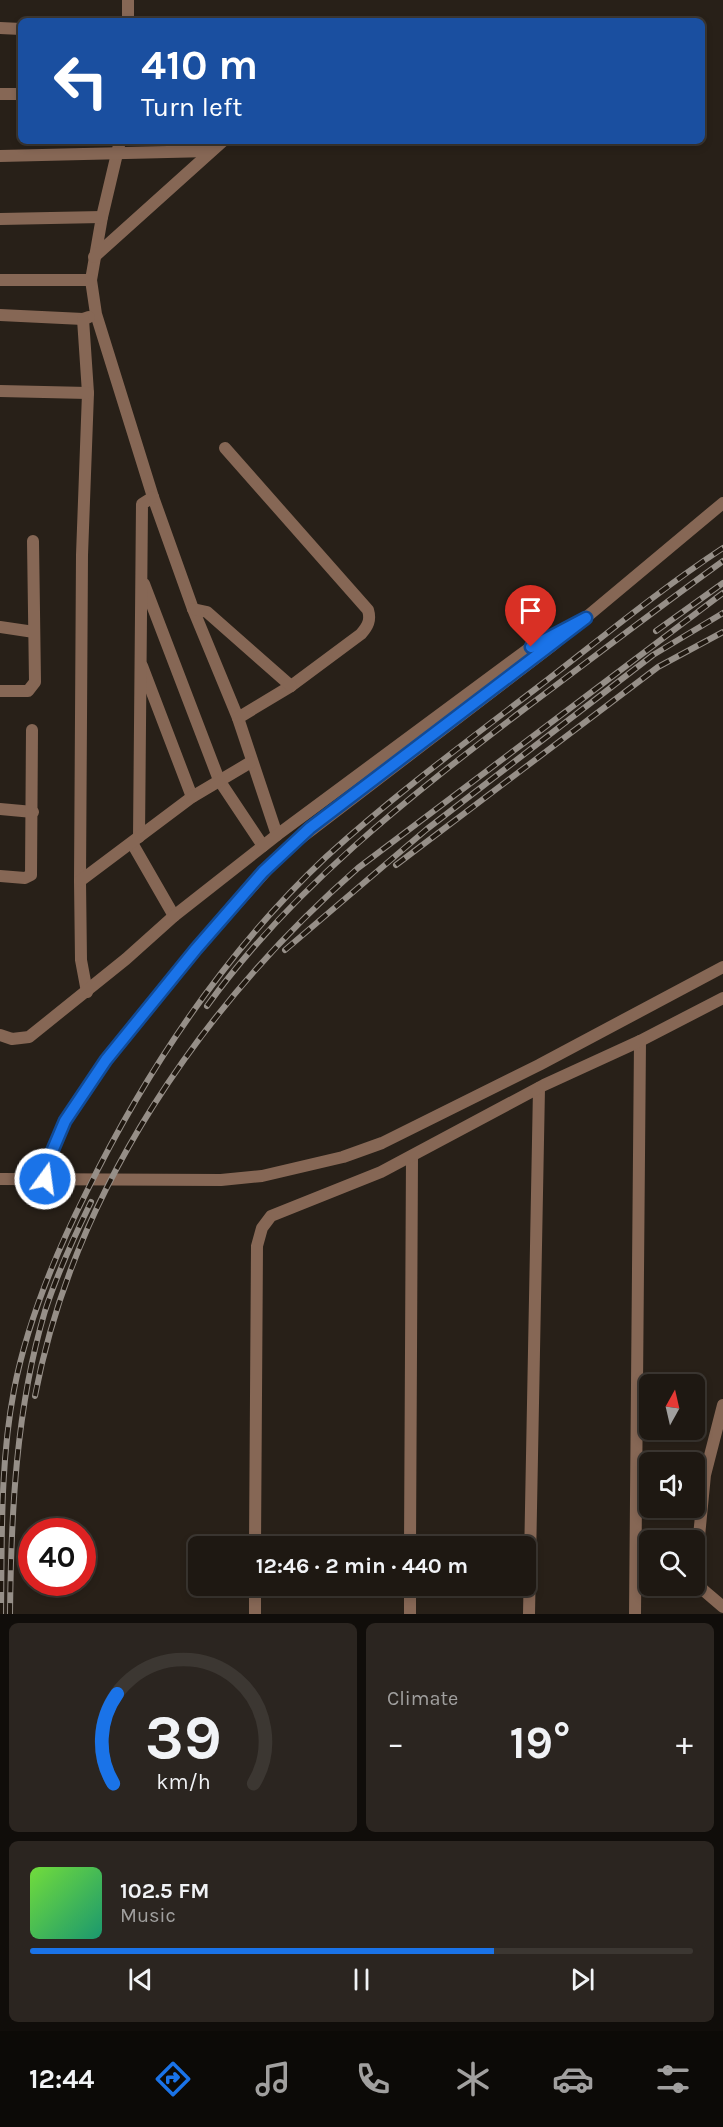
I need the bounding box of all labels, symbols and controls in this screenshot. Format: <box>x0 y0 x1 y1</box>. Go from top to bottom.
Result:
text: 410 m <box>141 40 258 90</box>
icon: left <box>42 42 120 120</box>
text: Turn left <box>141 91 242 123</box>
pin <box>505 585 556 647</box>
icon: arrive <box>514 594 547 627</box>
position arrow <box>13 1147 77 1211</box>
north arrow <box>639 1374 705 1440</box>
map controls <box>639 1374 705 1596</box>
button: sound <box>639 1452 705 1518</box>
speed limit sign: 40 <box>18 1518 96 1596</box>
button: search <box>639 1530 705 1596</box>
text: 12:46 · 2 min · 440 m <box>256 1553 468 1579</box>
text: Climate <box>387 1687 458 1710</box>
text: 39 <box>145 1701 221 1774</box>
text: 19° <box>510 1717 570 1769</box>
text: − <box>387 1724 404 1762</box>
text: + <box>676 1724 693 1762</box>
text: km/h <box>156 1770 210 1795</box>
text: 102.5 FM <box>120 1878 209 1904</box>
text: Music <box>120 1904 176 1927</box>
icon: previous <box>124 1963 157 1996</box>
icon: pause <box>345 1963 378 1996</box>
icon: next <box>566 1963 599 1996</box>
icon: directions <box>152 2058 194 2100</box>
icon: music <box>252 2058 294 2100</box>
icon: phone <box>352 2058 394 2100</box>
icon: climate <box>452 2058 494 2100</box>
icon: car <box>552 2058 594 2100</box>
icon: filters <box>652 2058 694 2100</box>
text: 12:44 <box>29 2063 94 2095</box>

